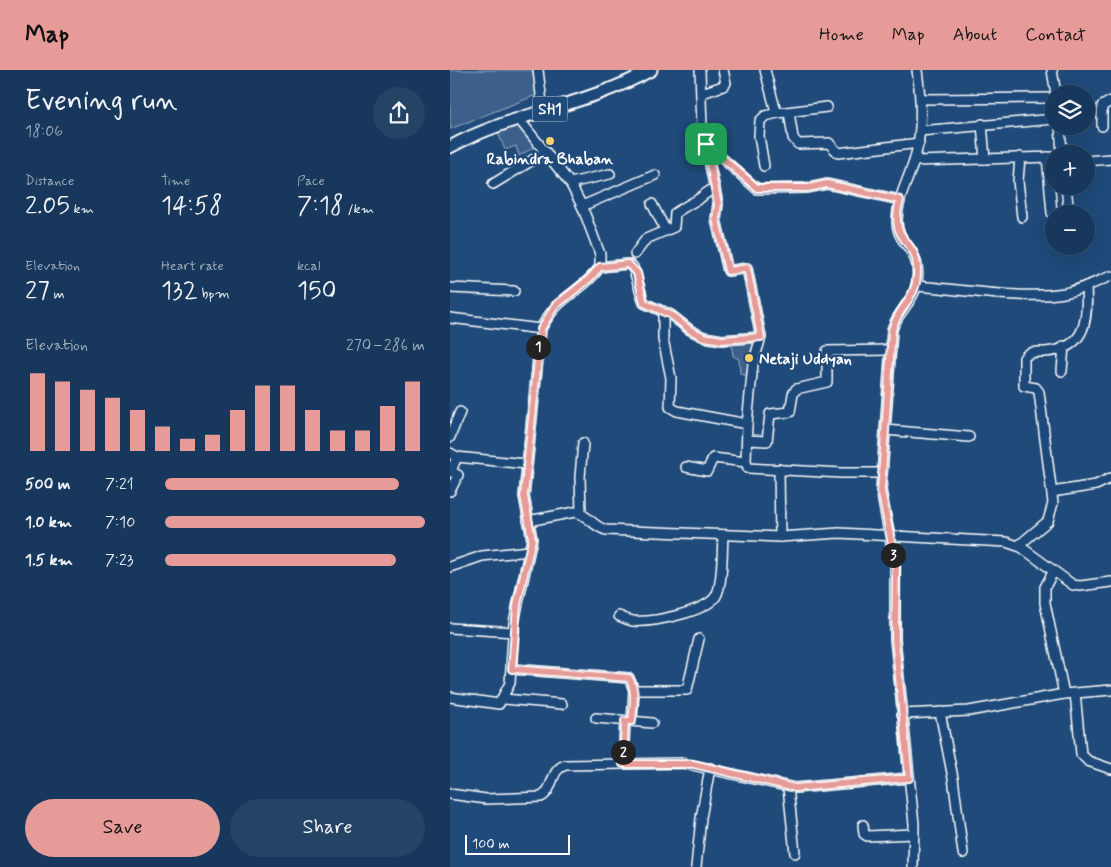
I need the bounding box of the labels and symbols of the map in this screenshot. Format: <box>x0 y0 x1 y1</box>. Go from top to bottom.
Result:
road number: SH1 <box>532 96 568 122</box>
pin <box>685 123 727 165</box>
marker: Rabindra Bhaban <box>544 135 556 147</box>
place label: Rabindra Bhaban <box>486 149 614 170</box>
pin: 1 <box>526 334 550 360</box>
place label: Netaji Uddyan <box>759 349 852 370</box>
marker: Netaji Uddyan <box>743 352 755 364</box>
pin: 3 <box>880 542 906 568</box>
pin: 2 <box>610 740 636 764</box>
scale bar <box>465 832 570 855</box>

